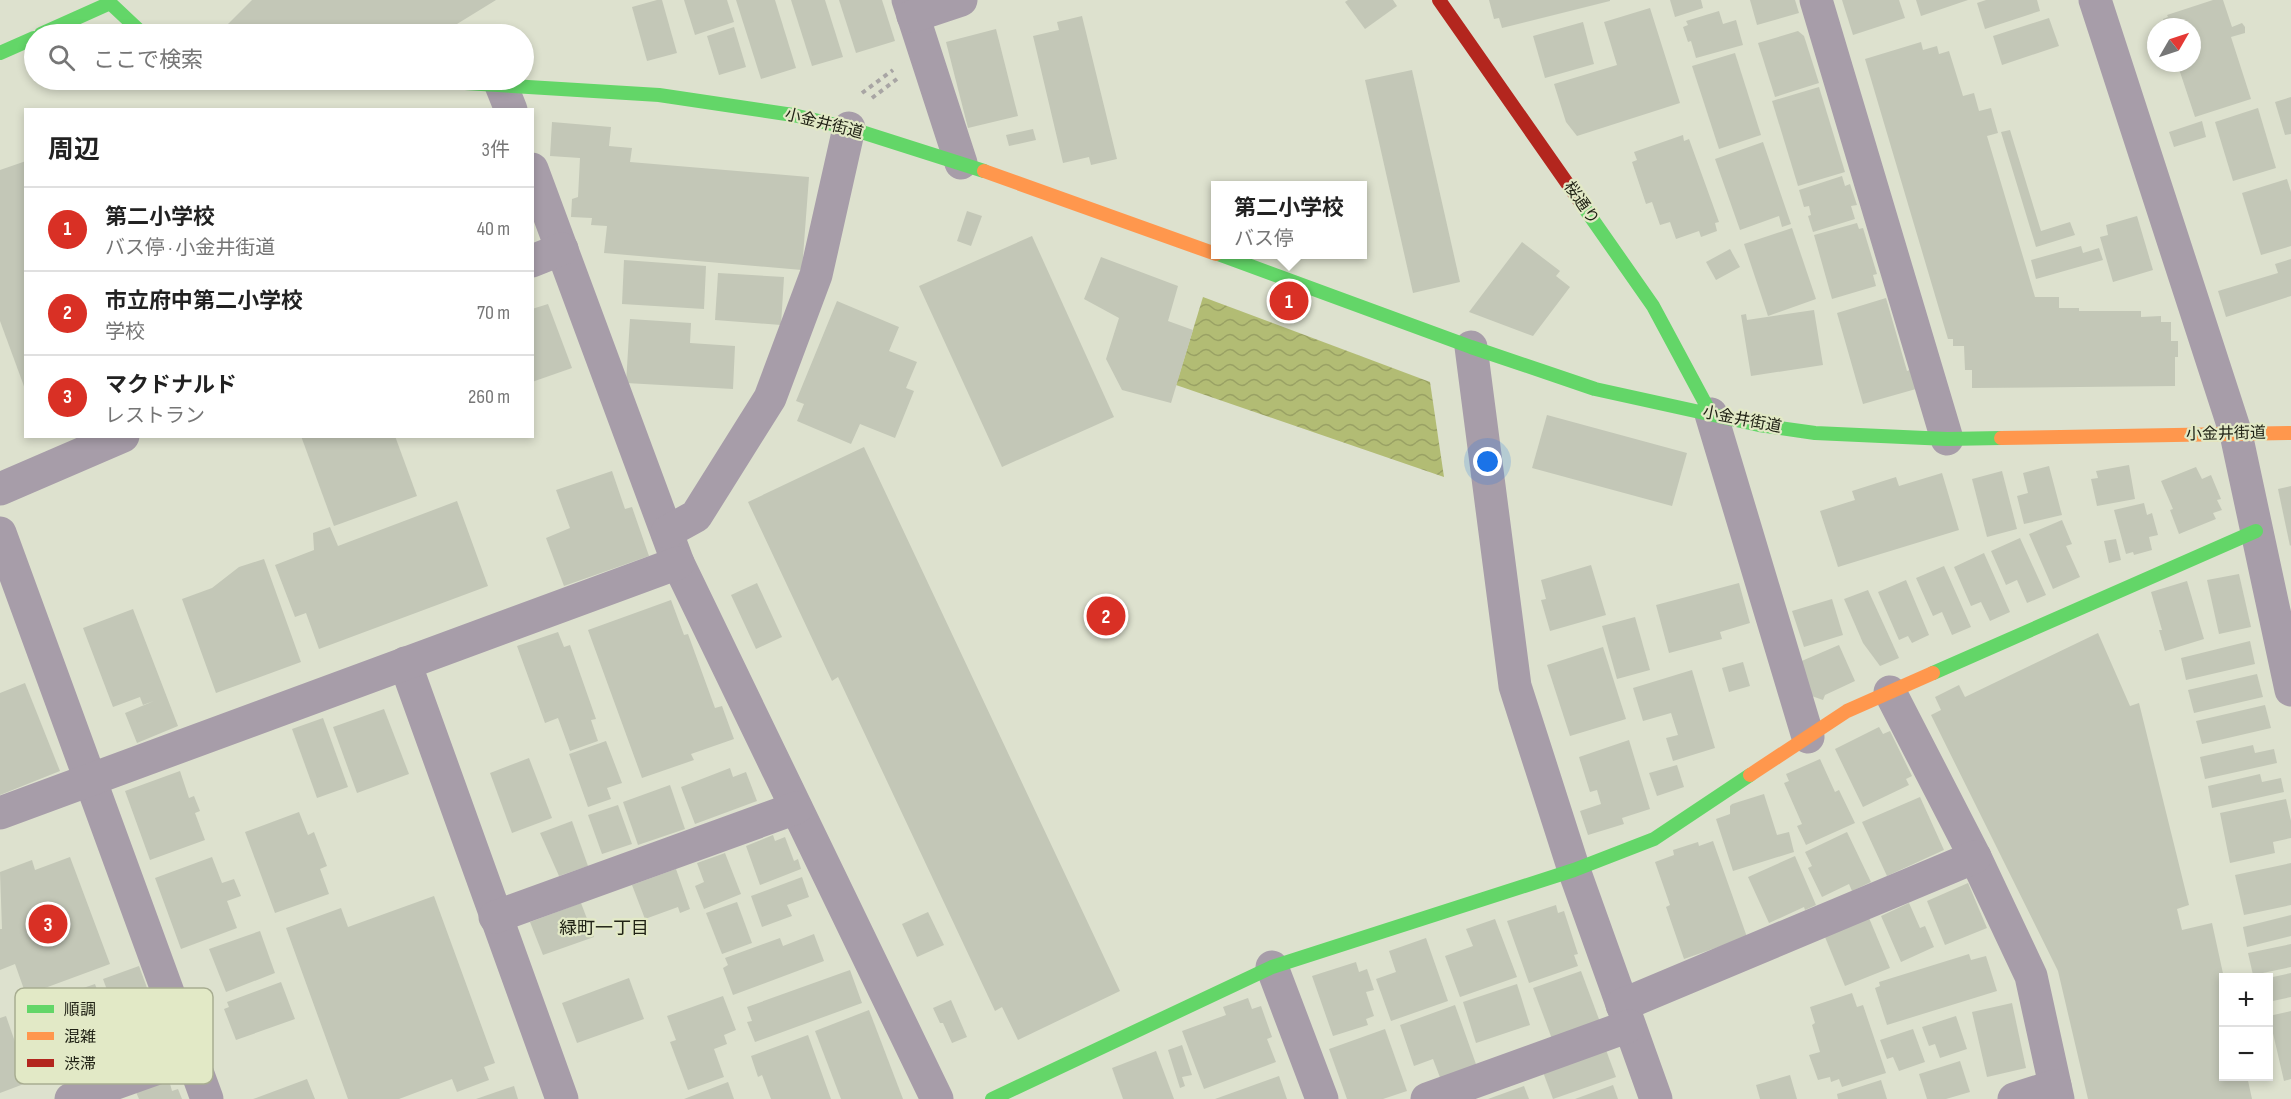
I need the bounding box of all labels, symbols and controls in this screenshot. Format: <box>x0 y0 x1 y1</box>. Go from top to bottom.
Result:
north arrow <box>2147 18 2201 72</box>
search box <box>24 24 534 90</box>
icon: search <box>45 41 78 74</box>
text: ここで検索 <box>93 47 203 74</box>
street label: 小金井街道 <box>783 105 865 143</box>
text: 周辺 <box>48 135 100 166</box>
text: 3件 <box>482 138 510 162</box>
street label: 桜通り <box>1559 178 1603 228</box>
popup <box>1211 181 1367 259</box>
text: 第二小学校 <box>1234 195 1344 222</box>
text: 第二小学校 <box>105 204 215 231</box>
text: 1 <box>64 217 71 241</box>
text: 40 m <box>477 217 510 241</box>
text: バス停 <box>1234 227 1294 251</box>
text: バス停 · 小金井街道 <box>105 236 275 260</box>
pin: 1 <box>1270 278 1308 324</box>
text: 市立府中第二小学校 <box>105 288 303 315</box>
text: 2 <box>63 301 72 325</box>
text: 70 m <box>477 301 510 325</box>
text: 学校 <box>105 320 145 344</box>
text: マクドナルド <box>105 372 237 399</box>
text: 3 <box>63 385 72 409</box>
text: 260 m <box>468 385 510 409</box>
street label: 小金井街道 <box>1701 403 1783 437</box>
text: レストラン <box>105 404 205 428</box>
street label: 小金井街道 <box>2186 424 2266 444</box>
your location <box>1473 447 1502 476</box>
pin: 2 <box>1086 594 1126 638</box>
pin: 3 <box>28 902 68 946</box>
district label: 緑町一丁目 <box>559 918 649 939</box>
map controls <box>2219 973 2273 1081</box>
button: + <box>2219 973 2273 1027</box>
legend <box>15 988 213 1084</box>
text: 順調 <box>64 1001 96 1020</box>
button: − <box>2219 1027 2273 1081</box>
text: 混雑 <box>64 1028 96 1047</box>
text: 渋滞 <box>64 1055 96 1074</box>

